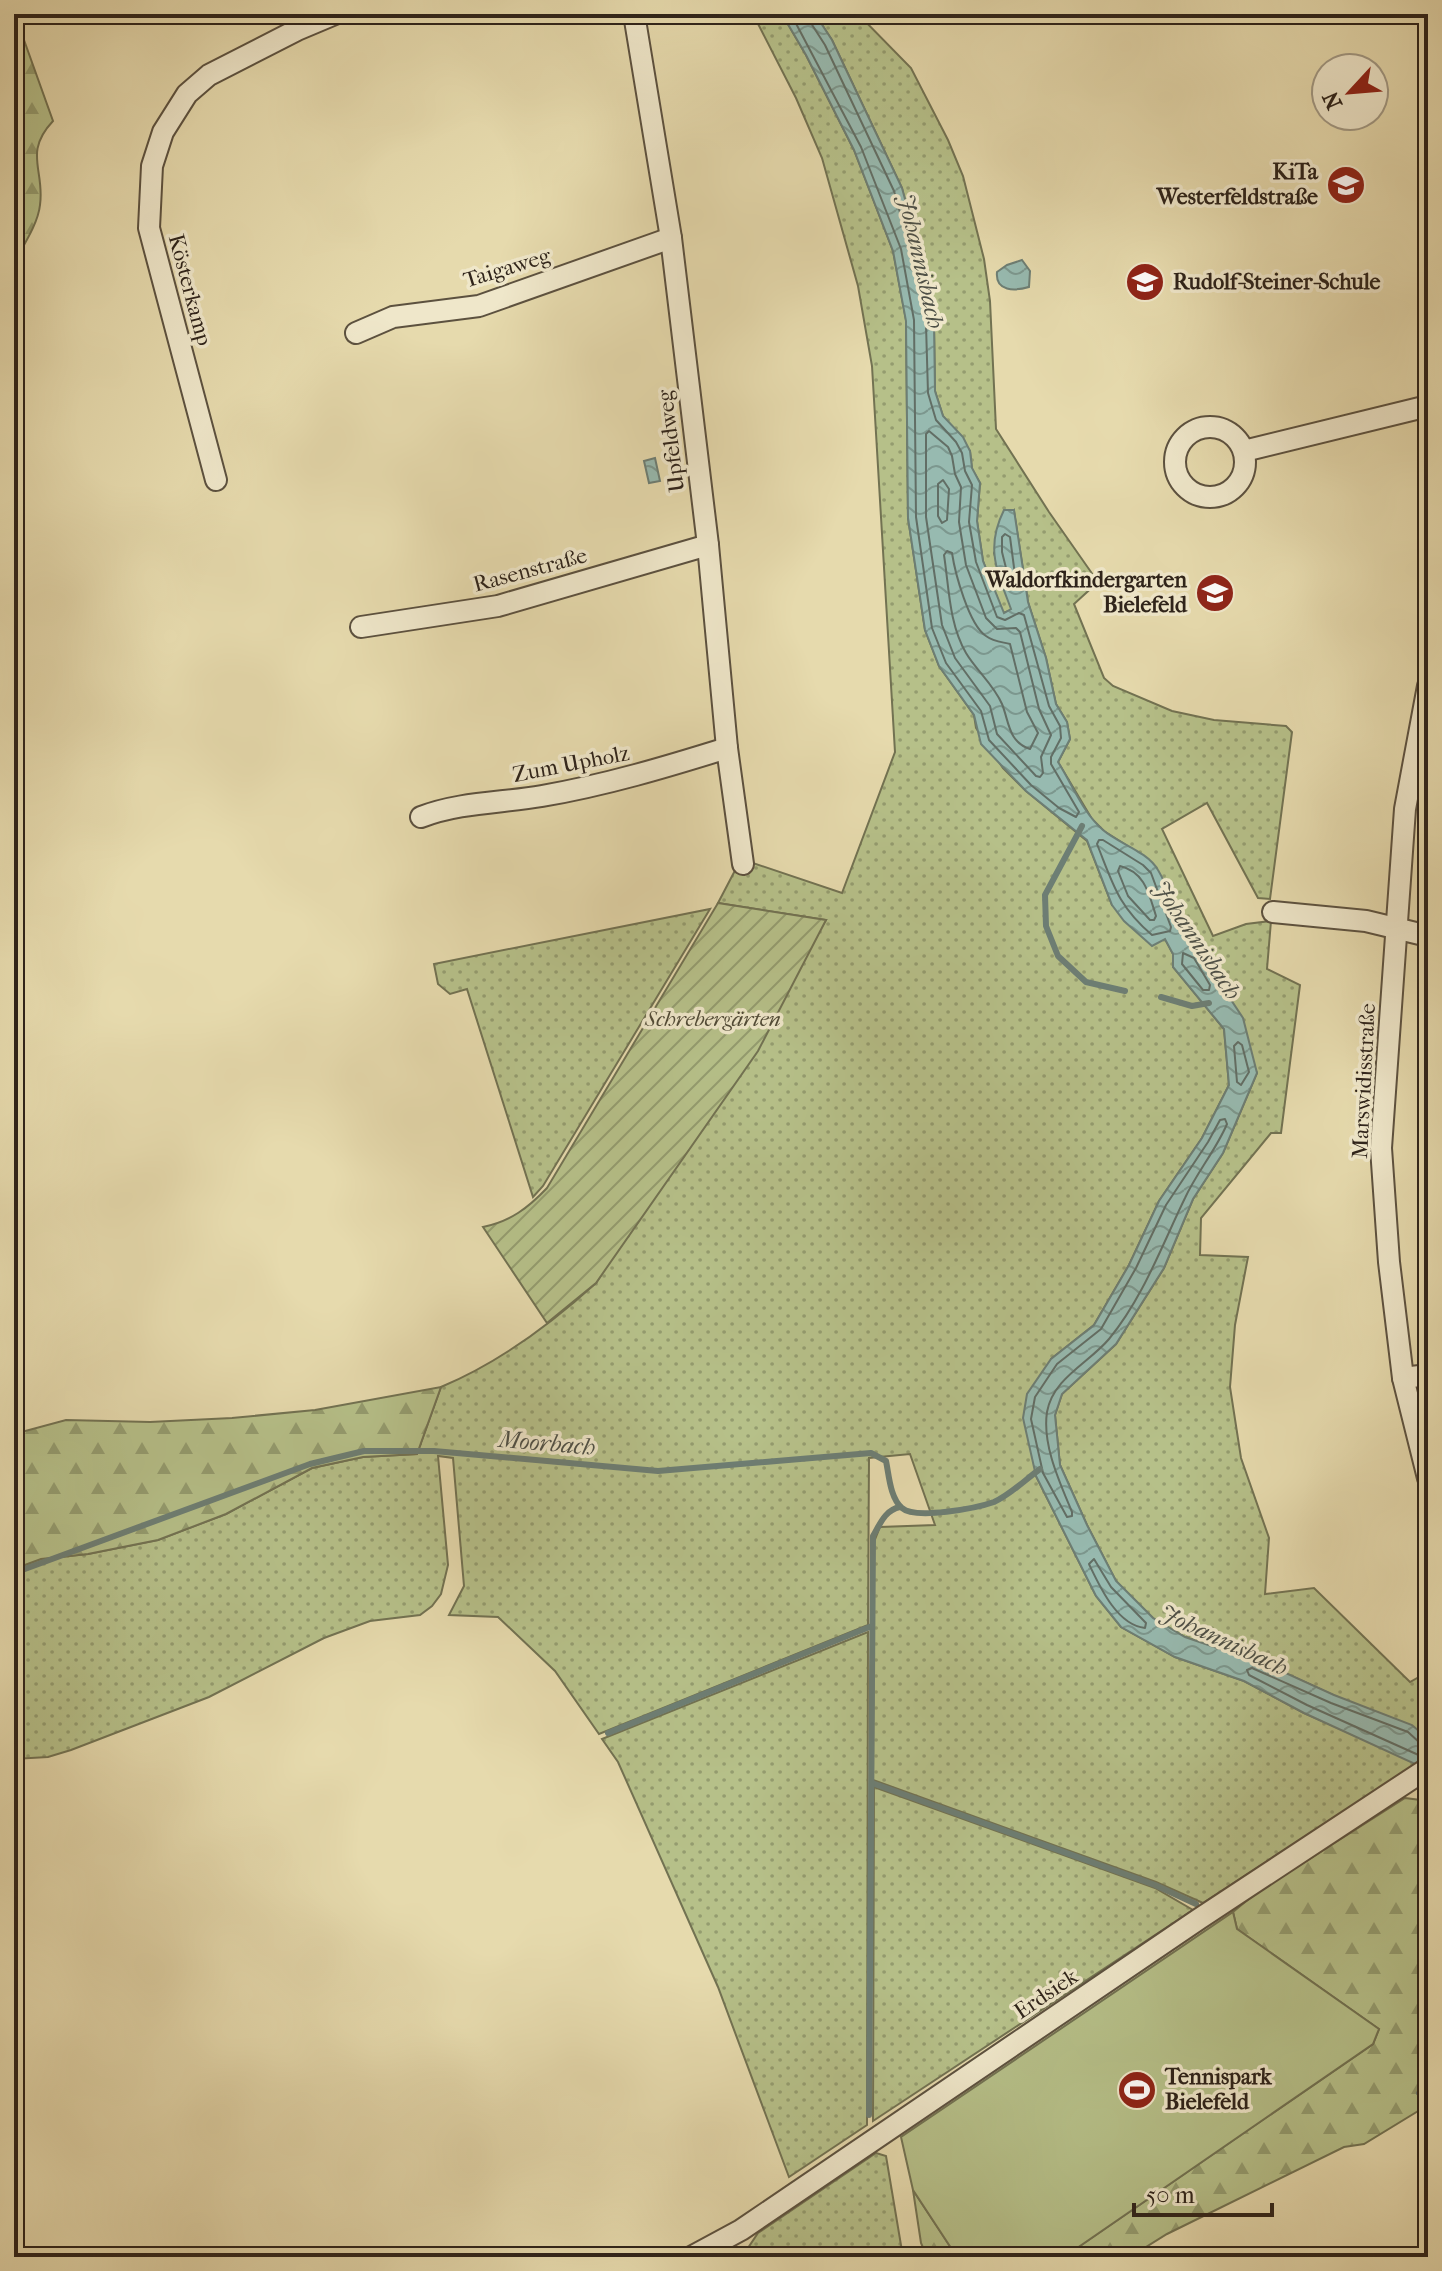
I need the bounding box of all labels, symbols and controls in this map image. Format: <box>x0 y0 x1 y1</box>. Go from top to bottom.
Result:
north arrow <box>1310 52 1390 132</box>
text: N <box>1317 87 1348 114</box>
place label: KiTa Westerfeldstraße <box>1156 159 1319 210</box>
school or university icon: KiTa Westerfeldstraße <box>1325 164 1367 206</box>
water label: Johannisbach <box>892 191 950 331</box>
street label: Kösterkamp <box>163 231 217 349</box>
street label: Taigaweg <box>460 242 554 294</box>
school or university icon: Rudolf-Steiner-Schule <box>1124 261 1166 303</box>
place label: Rudolf-Steiner-Schule <box>1173 269 1381 295</box>
street label: Upfeldweg <box>652 388 690 494</box>
street label: Rasenstraße <box>470 542 590 598</box>
place label: Waldorfkindergarten Bielefeld <box>985 567 1188 618</box>
school or university icon: Waldorfkindergarten Bielefeld <box>1194 572 1236 614</box>
street label: Zum Upholz <box>511 740 632 788</box>
water label: Johannisbach <box>1147 875 1247 1005</box>
street label: Marswidisstraße <box>1347 1003 1381 1159</box>
park label: Schrebergärten <box>644 1006 781 1032</box>
water label: Moorbach <box>496 1425 596 1461</box>
water label: Johannisbach <box>1156 1598 1292 1682</box>
street label: Erdsiek <box>1009 1963 1083 2025</box>
place label: Tennispark Bielefeld <box>1164 2064 1272 2115</box>
sports icon: Tennispark Bielefeld <box>1116 2069 1158 2111</box>
scale bar <box>1134 2167 1272 2217</box>
text: 50 m <box>1146 2181 1195 2209</box>

